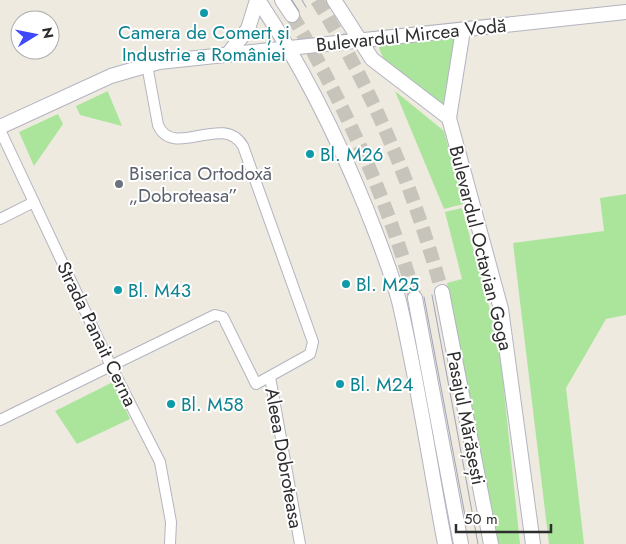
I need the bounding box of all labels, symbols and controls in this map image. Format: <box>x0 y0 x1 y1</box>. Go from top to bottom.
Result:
marker: Camera de Comerț și Industrie a României <box>198 7 210 19</box>
north arrow <box>10 10 60 60</box>
street label: Bulevardul Mircea Vodă <box>315 12 507 58</box>
place label: Camera de Comerț și Industrie a României <box>118 19 290 68</box>
text: N <box>37 26 59 40</box>
place label: Bl. M26 <box>320 141 384 168</box>
street label: Bulevardul Octavian Goga <box>442 143 520 353</box>
marker: Bl. M26 <box>304 148 316 160</box>
place label: Biserica Ortodoxă „Dobroteasa” <box>129 160 272 209</box>
marker: Biserica Ortodoxă „Dobroteasa” <box>113 178 125 190</box>
street label: Strada Panait Cerna <box>50 257 144 411</box>
place label: Bl. M25 <box>356 271 419 298</box>
place label: Bl. M43 <box>128 277 191 304</box>
marker: Bl. M25 <box>340 278 352 290</box>
marker: Bl. M43 <box>112 284 124 296</box>
street label: Pasajul Mărășești <box>440 349 492 487</box>
place label: Bl. M24 <box>350 371 414 398</box>
marker: Bl. M24 <box>334 378 346 390</box>
street label: Aleea Dobroteasa <box>258 386 310 530</box>
place label: Bl. M58 <box>181 391 244 418</box>
marker: Bl. M58 <box>165 398 177 410</box>
scale bar <box>456 502 551 534</box>
text: 50 m <box>464 508 498 530</box>

